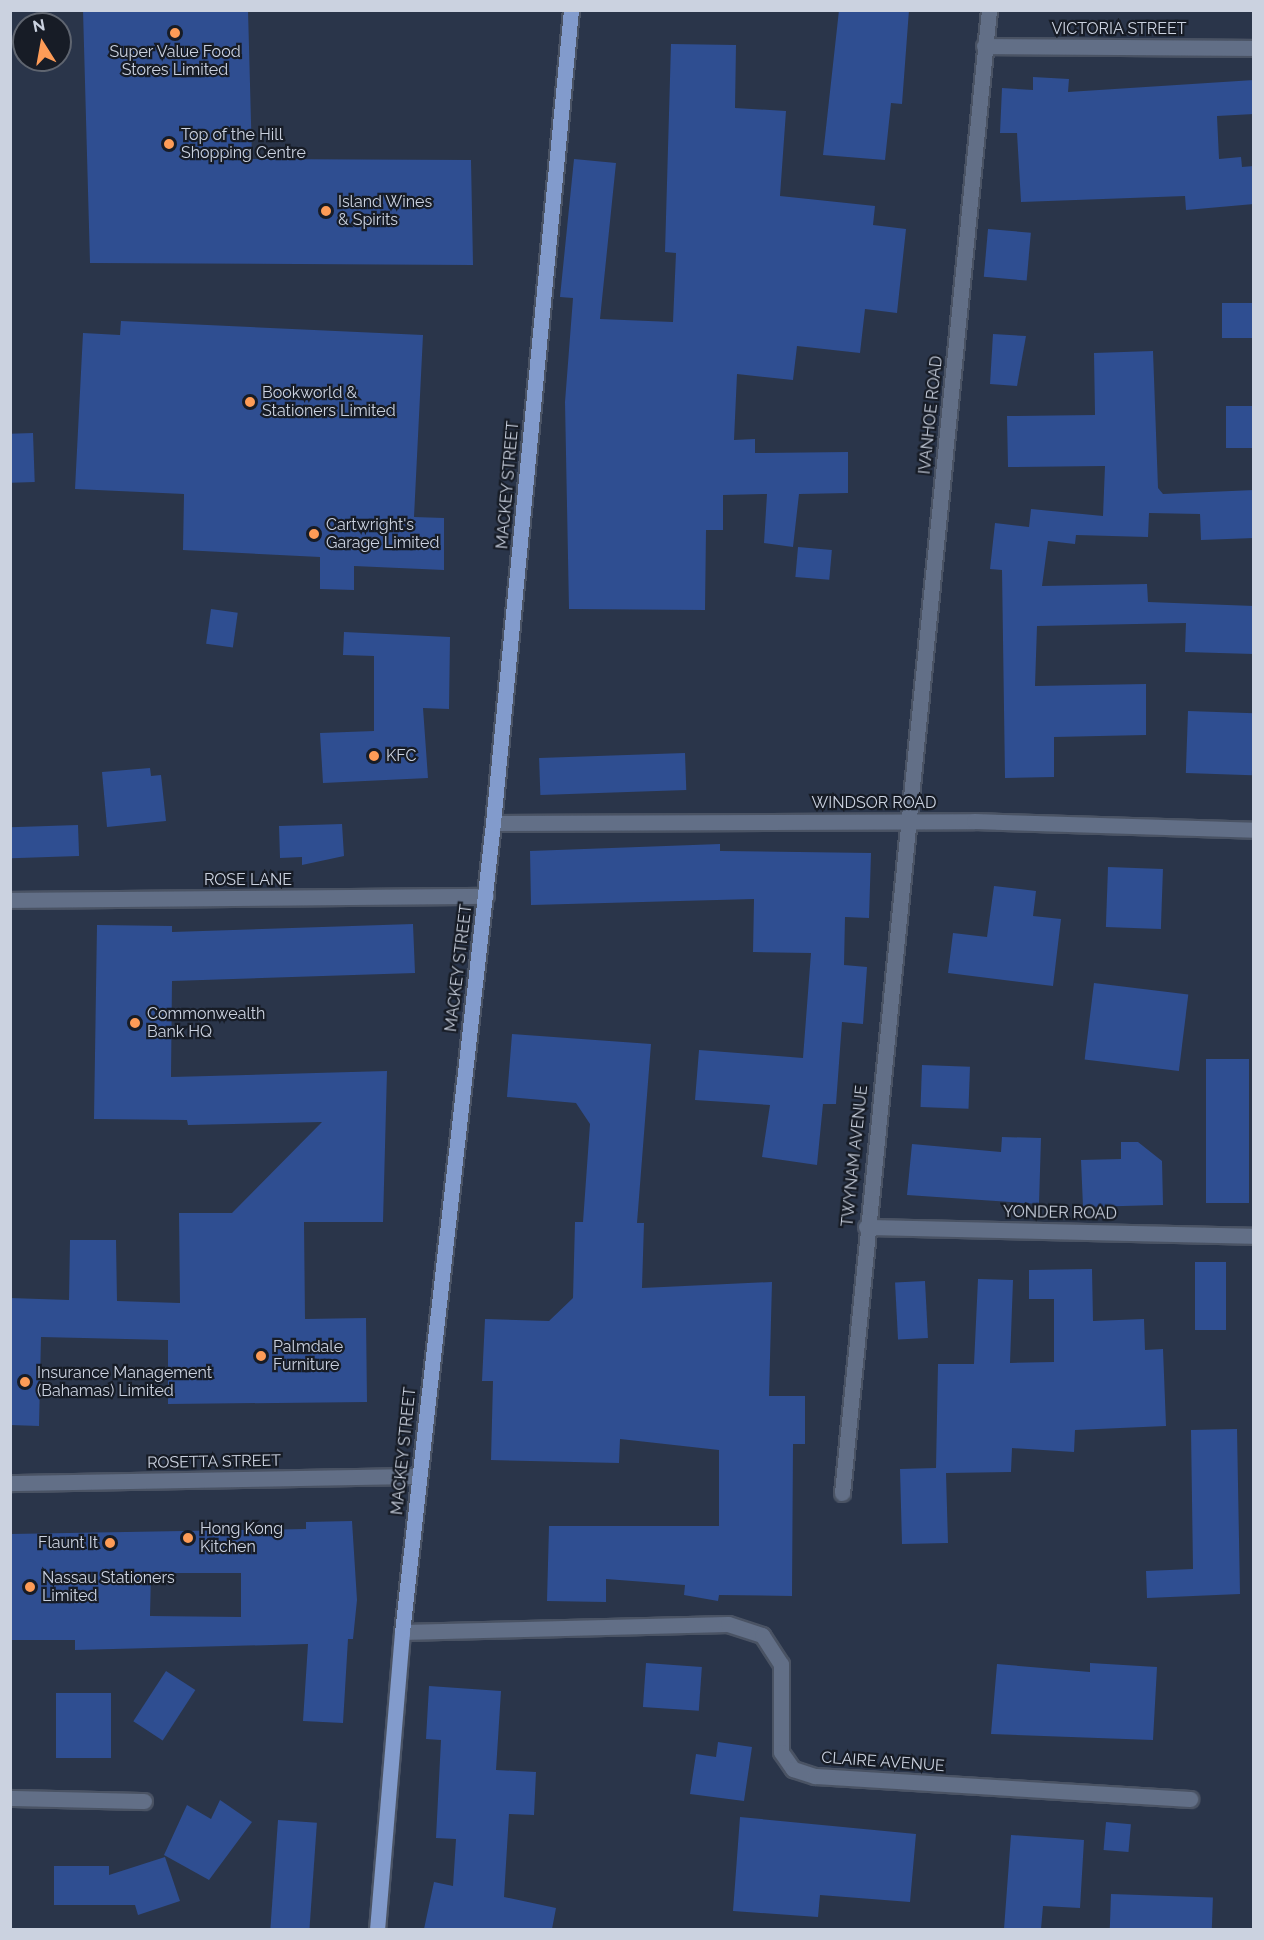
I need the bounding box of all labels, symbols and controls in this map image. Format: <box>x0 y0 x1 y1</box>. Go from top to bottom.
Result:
north arrow <box>12 12 72 72</box>
text: N <box>31 15 47 36</box>
street label: VICTORIA STREET <box>1051 19 1187 39</box>
marker: Super Value Food Stores Limited <box>168 26 182 40</box>
place label: Super Value Food Stores Limited <box>109 42 241 80</box>
place label: Top of the Hill Shopping Centre <box>181 125 306 163</box>
marker: Top of the Hill Shopping Centre <box>162 137 176 151</box>
place label: Island Wines & Spirits <box>338 192 433 230</box>
marker: Island Wines & Spirits <box>319 204 333 218</box>
street label: IVANHOE ROAD <box>915 355 947 475</box>
place label: Bookworld & Stationers Limited <box>262 383 396 421</box>
marker: Bookworld & Stationers Limited <box>243 395 257 409</box>
street label: MACKEY STREET <box>493 420 523 550</box>
place label: Cartwright's Garage Limited <box>326 515 439 553</box>
marker: Cartwright's Garage Limited <box>307 527 321 541</box>
place label: KFC <box>386 746 416 766</box>
marker: KFC <box>367 749 381 763</box>
street label: WINDSOR ROAD <box>811 793 937 813</box>
street label: ROSE LANE <box>204 870 292 890</box>
street label: MACKEY STREET <box>442 903 476 1033</box>
place label: Commonwealth Bank HQ <box>147 1004 265 1042</box>
marker: Commonwealth Bank HQ <box>128 1016 142 1030</box>
street label: TWYNAM AVENUE <box>838 1084 872 1228</box>
street label: YONDER ROAD <box>1003 1202 1117 1224</box>
place label: Palmdale Furniture <box>273 1337 343 1375</box>
marker: Palmdale Furniture <box>254 1349 268 1363</box>
place label: Insurance Management (Bahamas) Limited <box>37 1363 212 1401</box>
marker: Insurance Management (Bahamas) Limited <box>18 1375 32 1389</box>
street label: MACKEY STREET <box>388 1386 420 1516</box>
street label: ROSETTA STREET <box>147 1451 281 1473</box>
place label: Hong Kong Kitchen <box>200 1519 283 1557</box>
marker: Hong Kong Kitchen <box>181 1531 195 1545</box>
place label: Flaunt It <box>38 1533 98 1553</box>
marker: Flaunt It <box>103 1536 117 1550</box>
place label: Nassau Stationers Limited <box>42 1568 175 1606</box>
marker: Nassau Stationers Limited <box>23 1580 37 1594</box>
street label: CLAIRE AVENUE <box>820 1748 946 1776</box>

